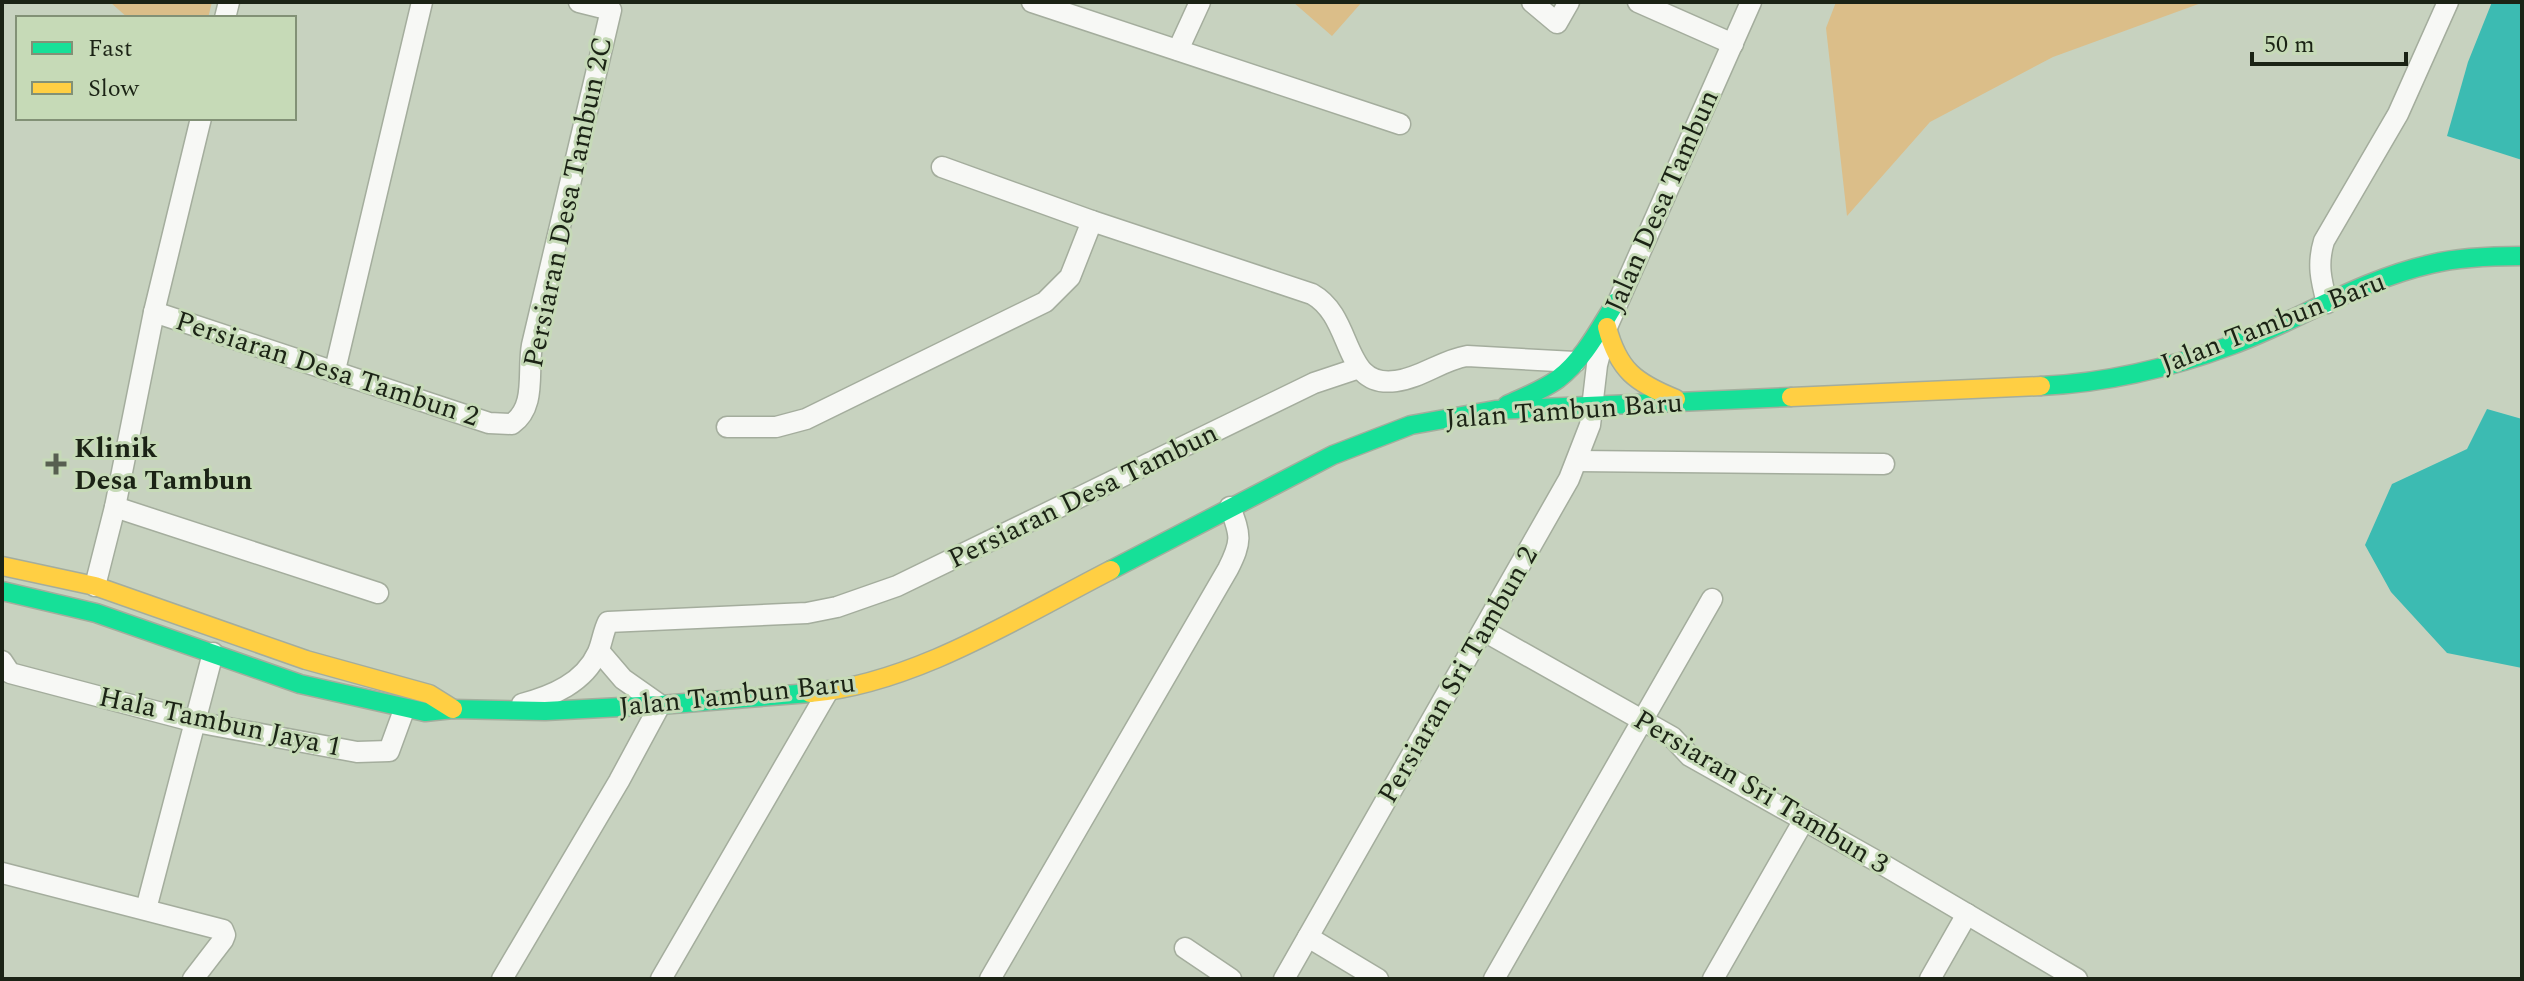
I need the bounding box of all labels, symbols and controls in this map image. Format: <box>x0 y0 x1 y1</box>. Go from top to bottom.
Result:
legend <box>16 16 296 120</box>
scale bar <box>2252 16 2406 66</box>
text: 50 m <box>2264 27 2315 63</box>
text: Fast <box>88 31 133 67</box>
street label: Persiaran Desa Tambun 2C <box>512 33 624 371</box>
text: Slow <box>88 71 140 107</box>
street label: Jalan Desa Tambun <box>1594 83 1730 319</box>
street label: Jalan Tambun Baru <box>2154 260 2392 386</box>
street label: Persiaran Desa Tambun 2 <box>170 300 484 438</box>
street label: Jalan Tambun Baru <box>1444 381 1684 441</box>
street label: Persiaran Desa Tambun <box>941 412 1225 580</box>
place label: Klinik Desa Tambun <box>74 427 253 502</box>
marker: Klinik Desa Tambun <box>45 453 67 475</box>
street label: Persiaran Sri Tambun 2 <box>1367 538 1549 812</box>
street label: Jalan Tambun Baru <box>617 661 857 729</box>
street label: Hala Tambun Jaya 1 <box>95 675 345 769</box>
street label: Persiaran Sri Tambun 3 <box>1625 699 1897 885</box>

